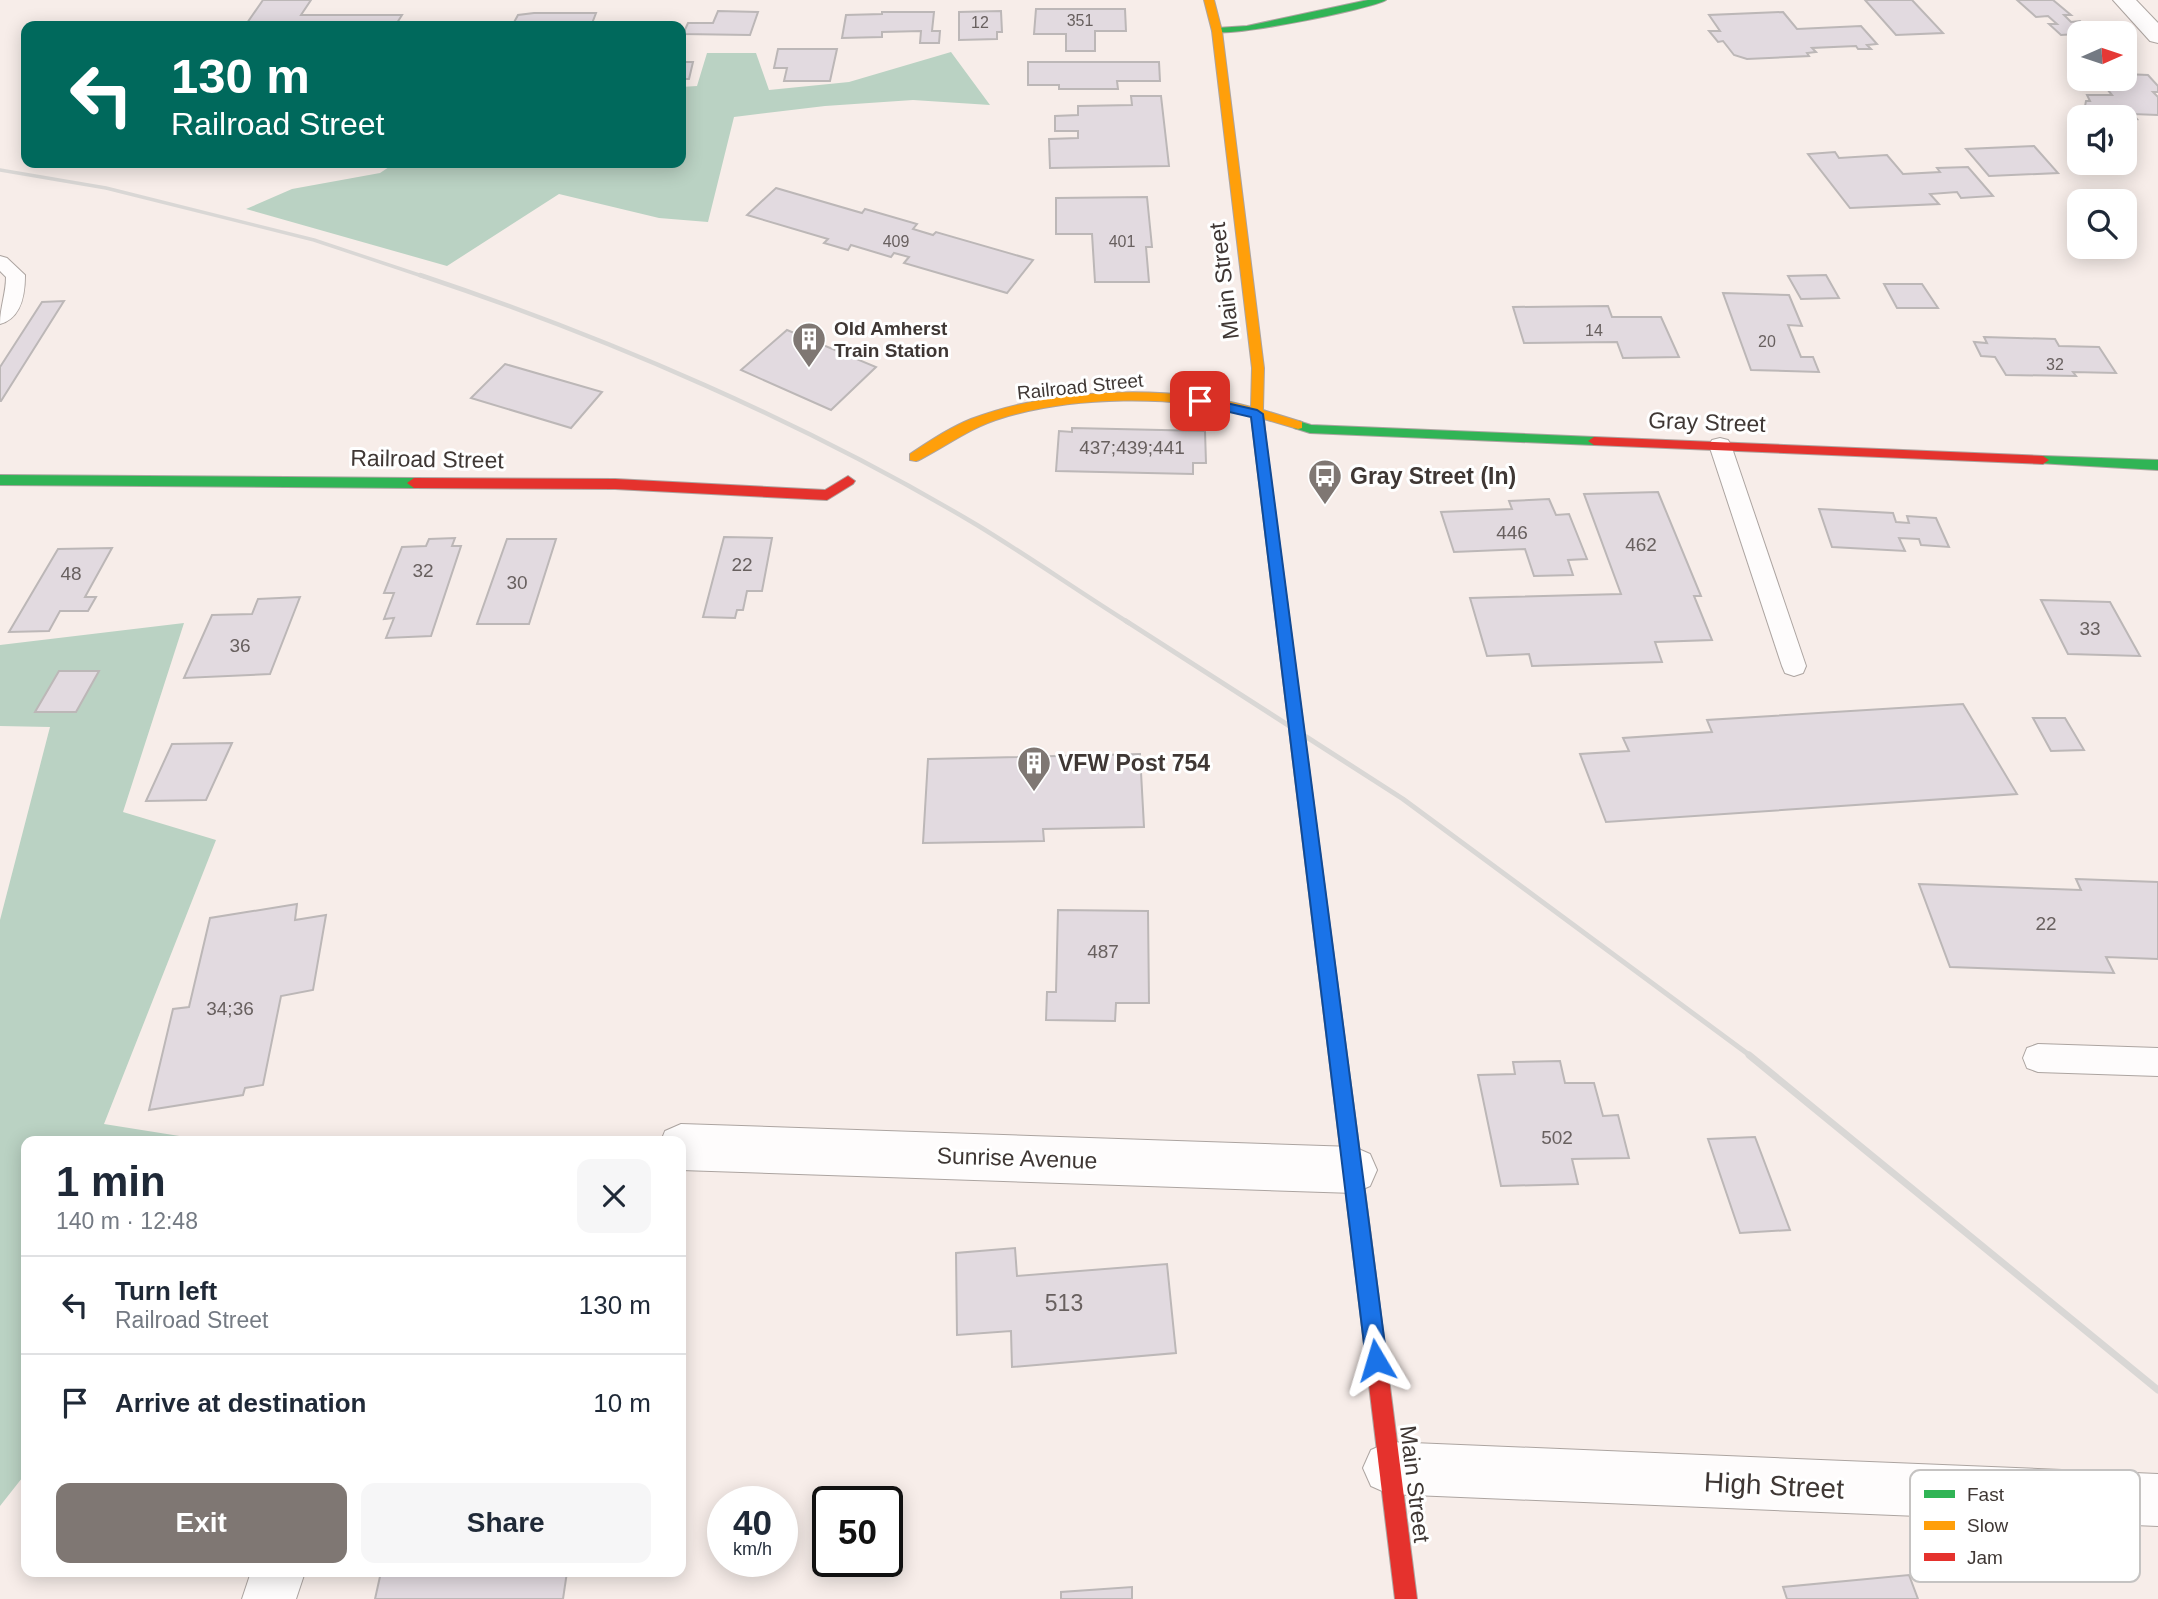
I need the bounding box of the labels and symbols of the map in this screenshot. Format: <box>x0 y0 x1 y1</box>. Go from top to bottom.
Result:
house number: 351 <box>1067 12 1093 29</box>
house number: 12 <box>971 14 989 31</box>
north arrow <box>2067 21 2137 91</box>
street label: Main Street <box>1204 220 1244 341</box>
house number: 409 <box>883 233 909 250</box>
house number: 401 <box>1109 233 1135 250</box>
place label: Old Amherst Train Station <box>834 318 949 361</box>
building icon: Old Amherst Train Station <box>790 320 828 369</box>
house number: 14 <box>1585 322 1603 339</box>
house number: 20 <box>1758 333 1776 350</box>
house number: 32 <box>2046 356 2064 373</box>
street label: Railroad Street <box>1016 369 1145 404</box>
pin <box>1170 371 1230 431</box>
street label: Gray Street <box>1648 407 1767 437</box>
house number: 437;439;441 <box>1079 437 1185 458</box>
street label: Railroad Street <box>350 445 505 473</box>
bus stop icon: Gray Street (In) <box>1306 457 1344 506</box>
place label: Gray Street (In) <box>1350 463 1516 489</box>
house number: 446 <box>1496 522 1528 543</box>
house number: 462 <box>1625 534 1657 555</box>
house number: 22 <box>731 554 753 575</box>
house number: 32 <box>412 560 434 581</box>
house number: 48 <box>60 563 82 584</box>
house number: 30 <box>506 572 528 593</box>
house number: 33 <box>2079 618 2101 639</box>
house number: 36 <box>229 635 251 656</box>
building icon: VFW Post 754 <box>1015 744 1053 793</box>
place label: VFW Post 754 <box>1058 750 1210 776</box>
house number: 22 <box>2035 913 2057 934</box>
house number: 487 <box>1087 941 1119 962</box>
house number: 34;36 <box>206 998 254 1019</box>
house number: 502 <box>1541 1127 1573 1148</box>
street label: Sunrise Avenue <box>936 1142 1098 1174</box>
house number: 513 <box>1045 1290 1083 1316</box>
position arrow <box>1339 1323 1413 1397</box>
street label: Main Street <box>1395 1424 1435 1545</box>
street label: High Street <box>1703 1466 1845 1505</box>
legend <box>1910 1470 2140 1582</box>
text: Fast <box>1967 1484 2005 1505</box>
speed limit sign: 50 <box>812 1486 903 1577</box>
text: Slow <box>1967 1515 2008 1536</box>
text: Jam <box>1967 1547 2003 1568</box>

